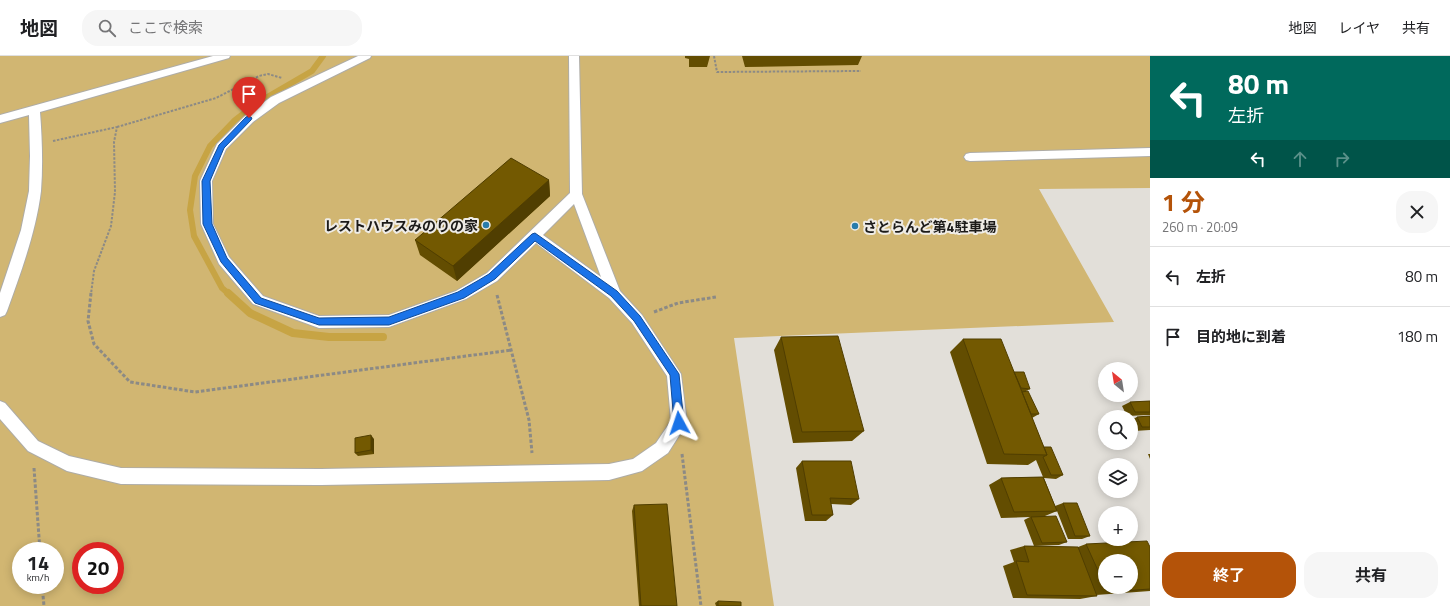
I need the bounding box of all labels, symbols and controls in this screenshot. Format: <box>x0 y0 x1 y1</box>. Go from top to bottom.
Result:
search box <box>82 10 362 46</box>
text: 地図 <box>20 13 58 42</box>
text: ここで検索 <box>128 16 203 39</box>
icon: search <box>96 17 118 39</box>
text: 地図 <box>1288 17 1316 38</box>
text: レイヤ <box>1338 17 1380 38</box>
text: 共有 <box>1402 17 1430 38</box>
text: 80 m <box>1228 62 1289 105</box>
icon: left <box>1162 72 1214 124</box>
pin <box>232 77 266 118</box>
icon: arrive <box>238 83 260 105</box>
text: 左折 <box>1228 102 1264 129</box>
icon: left <box>1247 148 1269 170</box>
icon: ahead <box>1289 148 1311 170</box>
icon: right <box>1331 148 1353 170</box>
text: 1 分 <box>1162 184 1205 220</box>
button: close <box>1396 191 1438 233</box>
place label: レストハウスみのりの家 <box>324 215 478 236</box>
place label: さとらんど第4駐車場 <box>863 216 996 237</box>
text: 260 m · 20:09 <box>1162 217 1238 237</box>
marker: レストハウスみのりの家 <box>481 220 491 230</box>
marker: さとらんど第4駐車場 <box>850 221 860 231</box>
text: 左折 <box>1196 265 1226 288</box>
text: 80 m <box>1405 265 1438 288</box>
icon: left <box>1162 266 1184 288</box>
text: 目的地に到着 <box>1196 325 1286 348</box>
text: 180 m <box>1397 325 1438 348</box>
icon: arrive <box>1162 326 1184 348</box>
north arrow <box>1098 362 1138 402</box>
map controls <box>1098 362 1138 594</box>
position arrow <box>658 402 700 444</box>
button: search <box>1098 410 1138 450</box>
button: layers <box>1098 458 1138 498</box>
button: + <box>1098 506 1138 546</box>
speed limit sign: 20 <box>72 542 124 594</box>
text: 14 <box>27 547 49 578</box>
button: 終了 <box>1162 552 1296 598</box>
button: 共有 <box>1304 552 1438 598</box>
button: − <box>1098 554 1138 594</box>
text: km/h <box>27 570 49 585</box>

